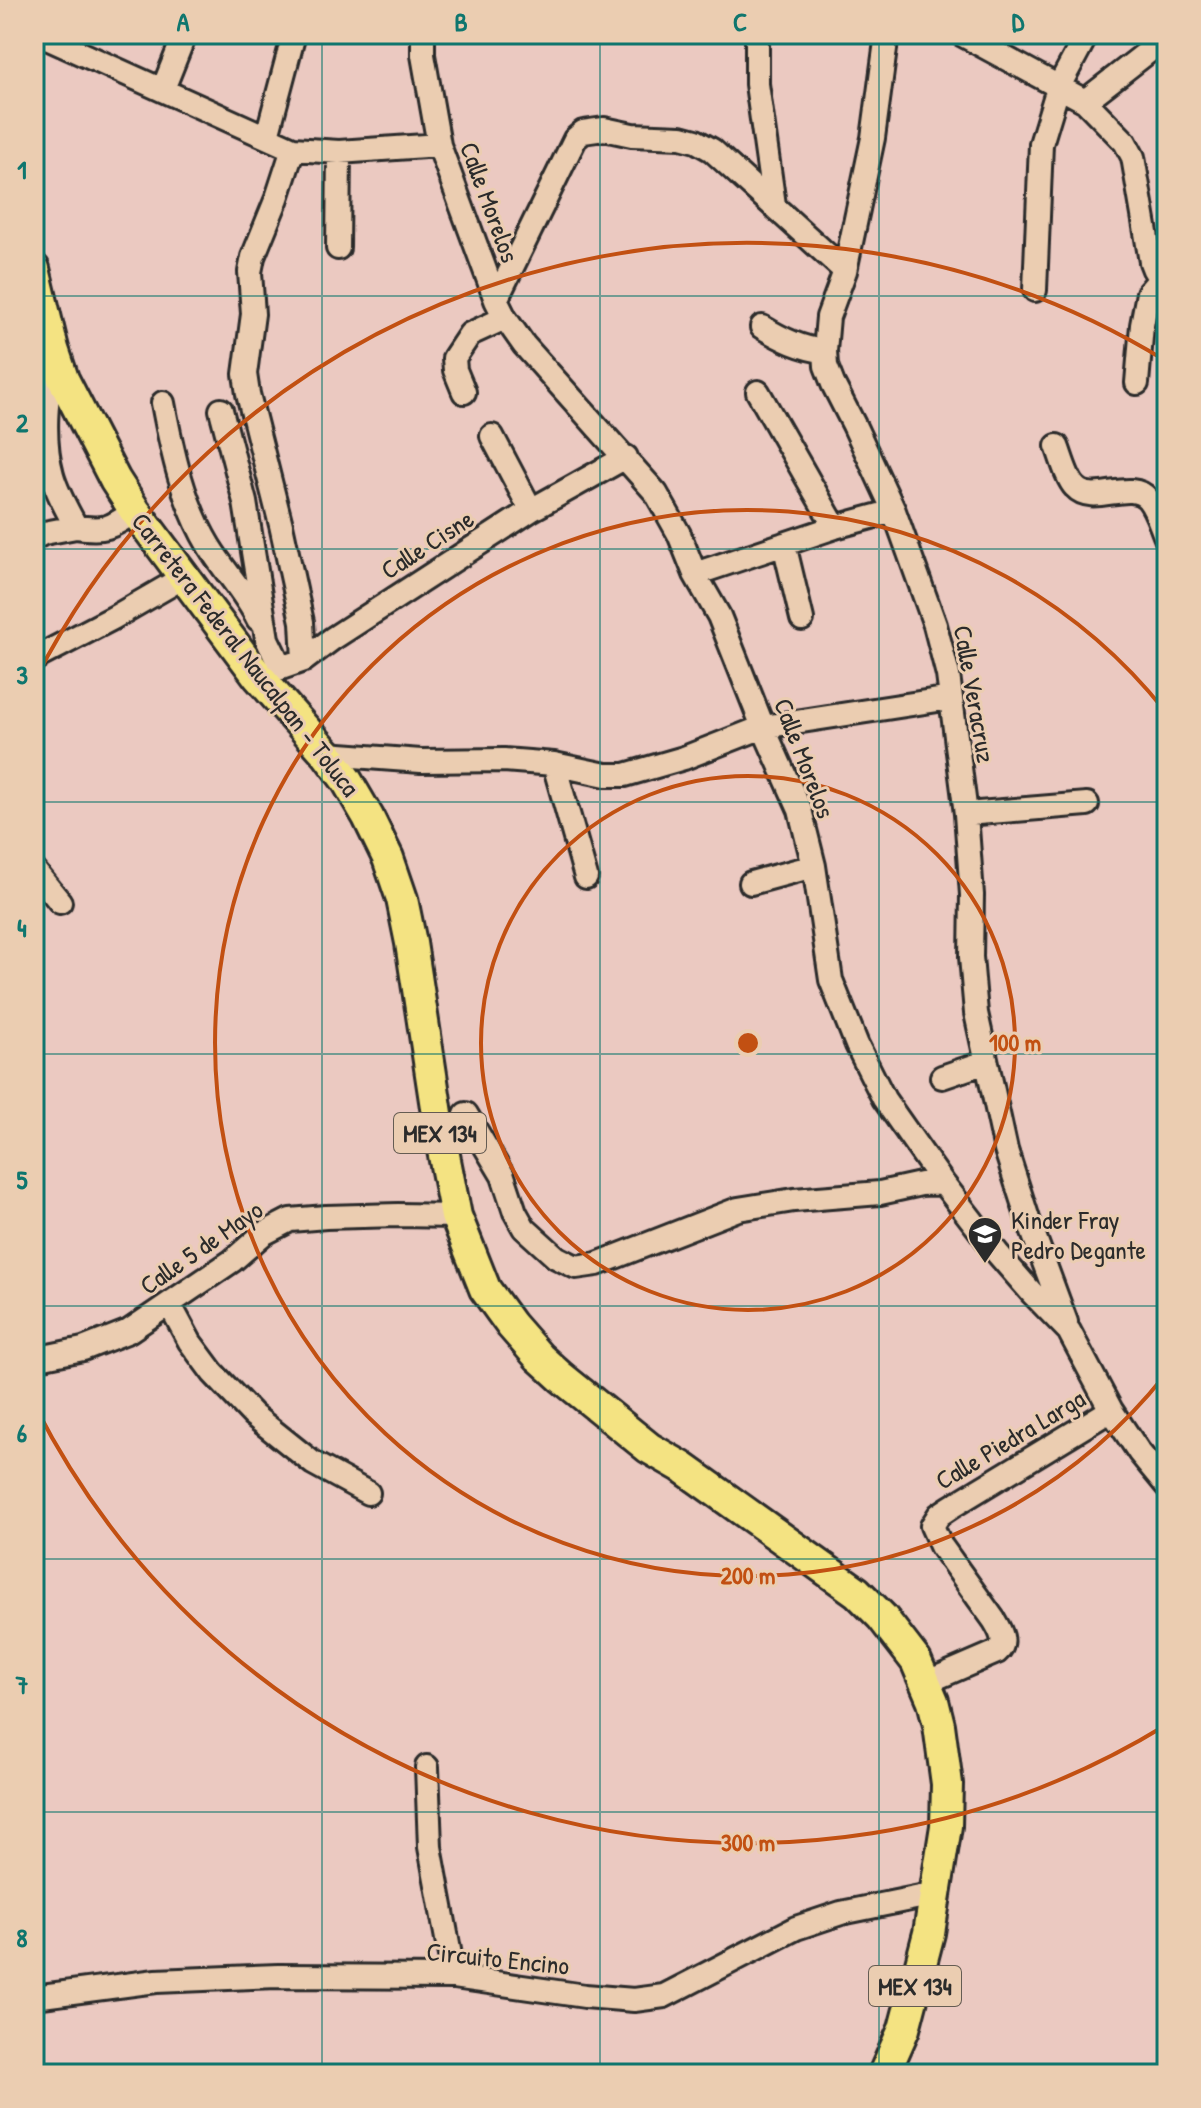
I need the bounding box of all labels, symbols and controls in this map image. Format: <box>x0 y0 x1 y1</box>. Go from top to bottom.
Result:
text: A <box>177 4 190 39</box>
text: B <box>454 4 468 39</box>
text: C <box>733 4 747 39</box>
text: D <box>1012 4 1025 39</box>
street label: Calle Morelos <box>452 137 528 267</box>
text: 1 <box>17 152 27 187</box>
text: 2 <box>16 405 29 440</box>
street label: Calle Cisne <box>374 501 480 587</box>
street label: Carretera Federal Naucalpan - Toluca <box>124 505 368 803</box>
street label: Calle Veracruz <box>946 623 1004 765</box>
text: 3 <box>16 657 28 692</box>
street label: Calle Morelos <box>766 693 844 823</box>
text: 4 <box>17 910 27 945</box>
text: 100 m <box>989 1026 1041 1058</box>
centre of rings <box>734 1029 762 1057</box>
road number: MEX 134 <box>394 1113 486 1153</box>
text: 5 <box>17 1162 28 1197</box>
street label: Calle 5 de Mayo <box>133 1192 269 1302</box>
place label: Kinder Fray Pedro Degante <box>1011 1202 1146 1267</box>
school or university icon: Kinder Fray Pedro Degante <box>966 1215 1004 1265</box>
street label: Calle Piedra Larga <box>929 1381 1091 1497</box>
text: 6 <box>17 1415 28 1450</box>
text: 200 m <box>721 1559 775 1591</box>
text: 7 <box>15 1667 29 1702</box>
text: 300 m <box>721 1826 775 1858</box>
text: 8 <box>16 1920 28 1955</box>
street label: Circuito Encino <box>425 1933 571 1983</box>
road number: MEX 134 <box>869 1966 961 2006</box>

